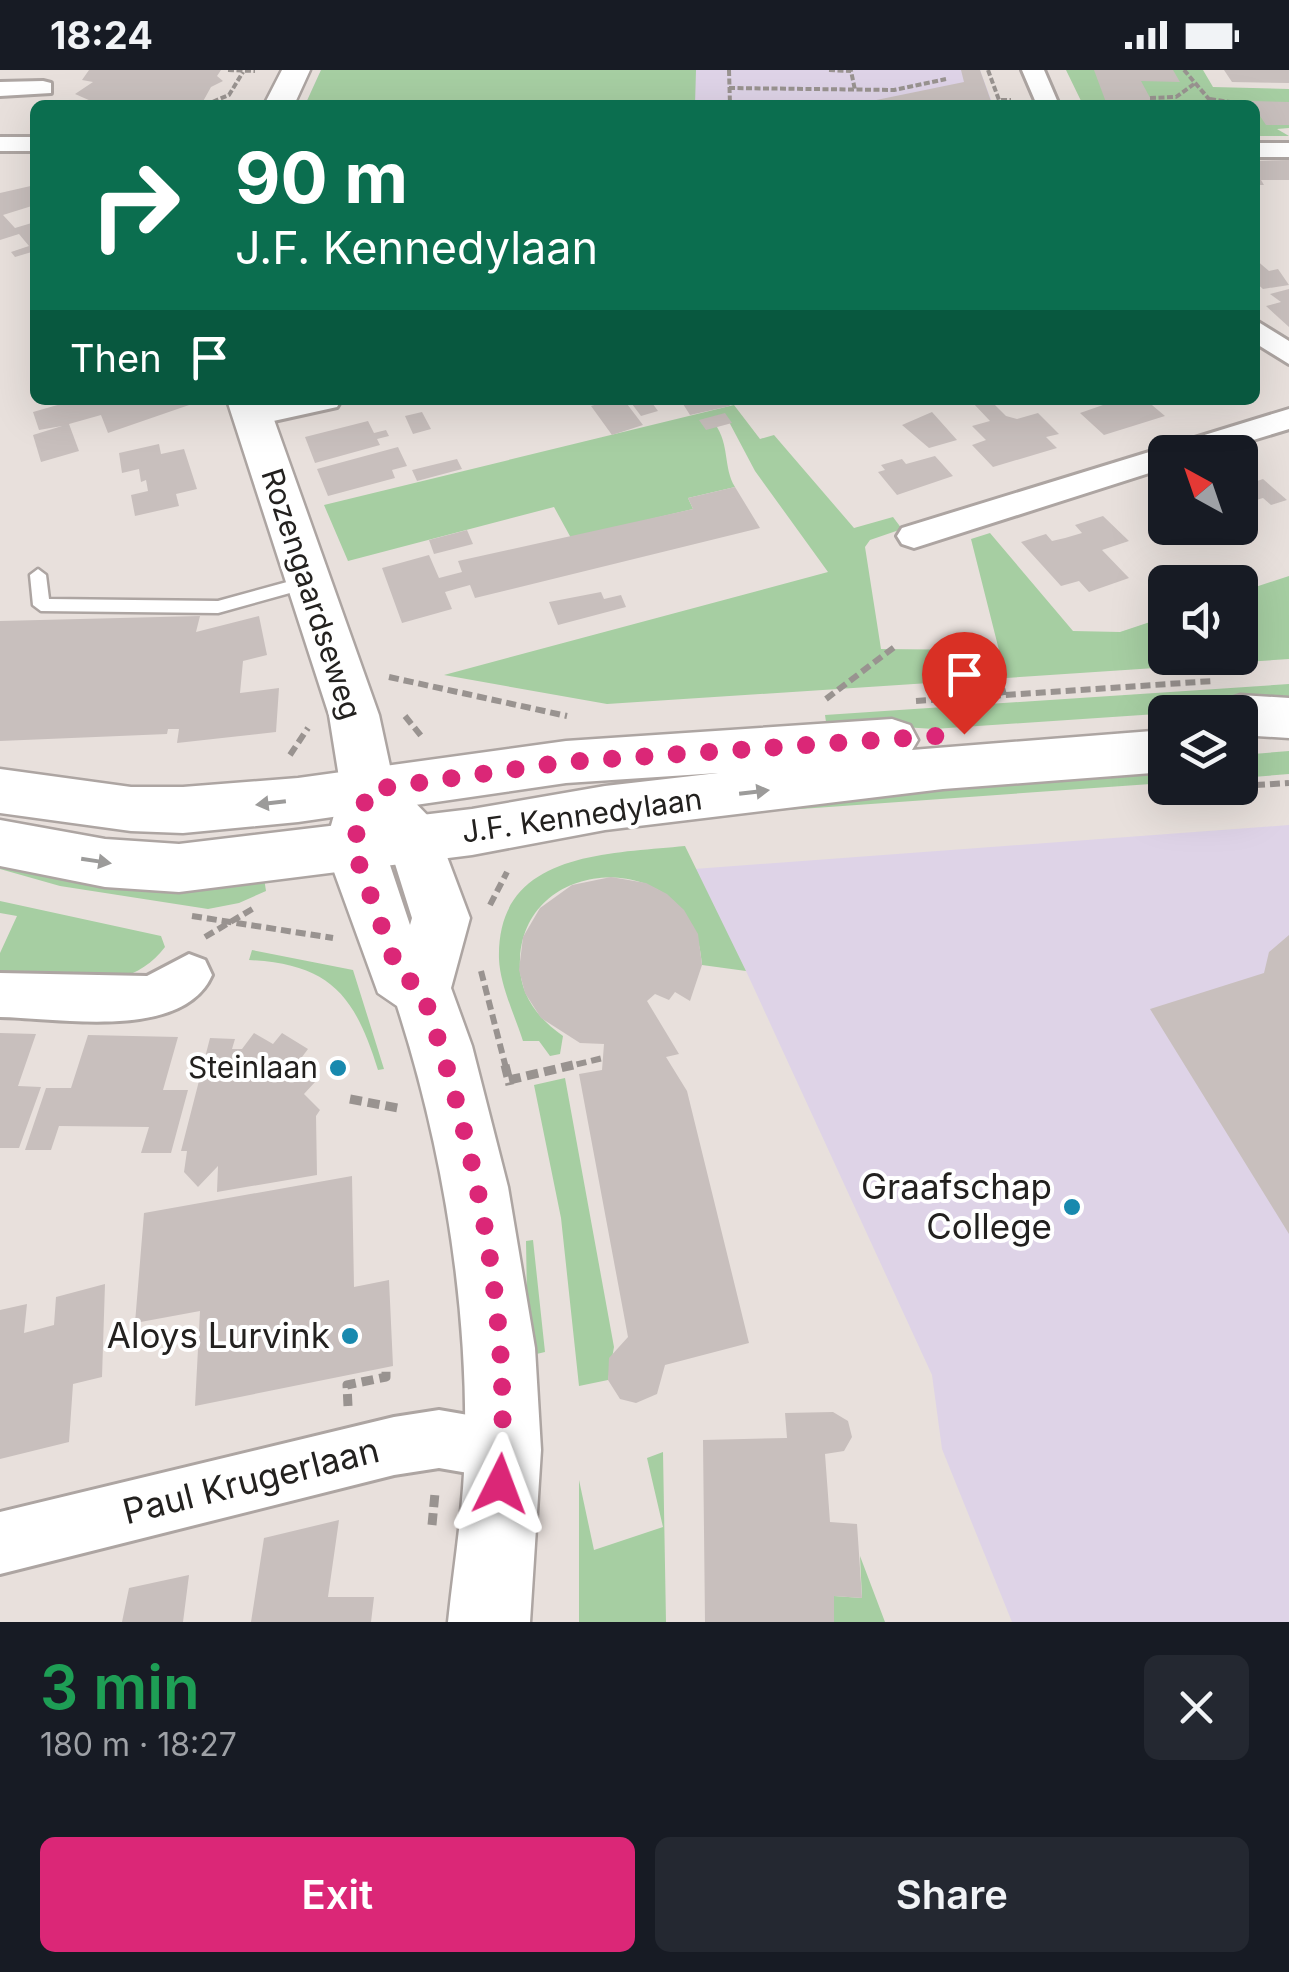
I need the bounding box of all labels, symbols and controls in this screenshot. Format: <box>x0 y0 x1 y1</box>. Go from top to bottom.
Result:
text: 18:24 <box>50 12 153 58</box>
text: 90 m <box>235 135 408 220</box>
icon: right <box>70 140 200 270</box>
text: J.F. Kennedylaan <box>235 220 598 275</box>
icon: arrive <box>182 330 237 385</box>
text: Then <box>70 335 162 381</box>
north arrow <box>1148 435 1258 545</box>
map controls <box>1148 435 1258 805</box>
street label: Rozengaardseweg <box>254 464 370 724</box>
button: sound <box>1148 565 1258 675</box>
pin <box>922 632 1007 735</box>
icon: arrive <box>937 647 992 702</box>
button: layers <box>1148 695 1258 805</box>
street label: J.F. Kennedylaan <box>459 780 704 850</box>
one-way arrow <box>738 784 770 800</box>
one-way arrow <box>255 795 286 811</box>
one-way arrow <box>80 854 112 869</box>
place label: Steinlaan <box>188 1049 318 1085</box>
marker: Steinlaan <box>327 1057 349 1079</box>
place label: Graafschap College <box>861 1165 1052 1247</box>
marker: Graafschap College <box>1061 1196 1083 1218</box>
place label: Aloys Lurvink <box>107 1314 330 1356</box>
marker: Aloys Lurvink <box>339 1325 361 1347</box>
street label: Paul Krugerlaan <box>118 1428 383 1532</box>
position arrow <box>448 1432 552 1536</box>
text: 3 min <box>40 1651 200 1723</box>
button: close <box>1144 1655 1249 1760</box>
text: 180 m · 18:27 <box>40 1725 237 1764</box>
button: Exit <box>40 1837 635 1952</box>
button: Share <box>655 1837 1249 1952</box>

